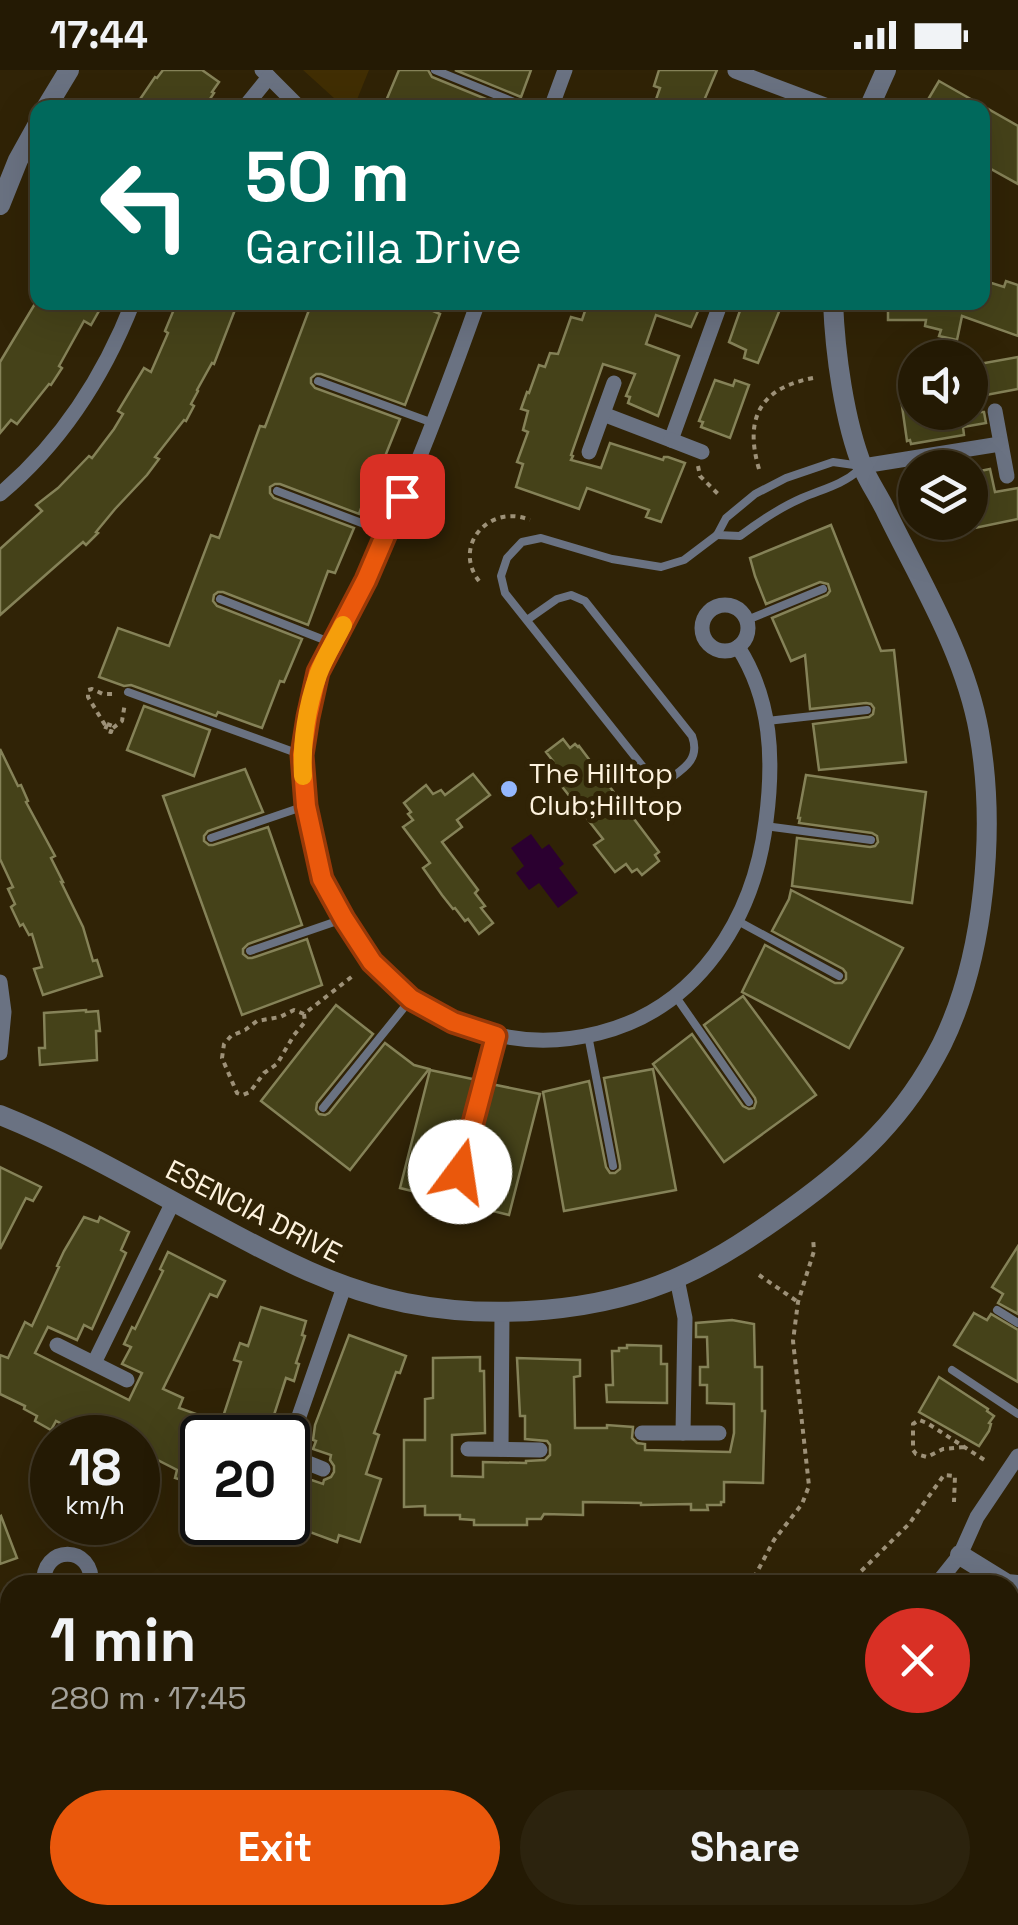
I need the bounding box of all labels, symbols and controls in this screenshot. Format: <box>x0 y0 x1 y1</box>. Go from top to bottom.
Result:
text: 17:44 <box>50 11 148 59</box>
text: 50 m <box>245 132 410 221</box>
icon: left <box>80 140 210 270</box>
text: Garcilla Drive <box>245 219 522 276</box>
map controls <box>898 340 988 540</box>
button: sound <box>898 340 988 430</box>
button: layers <box>898 450 988 540</box>
pin <box>360 454 445 539</box>
icon: arrive <box>375 469 430 524</box>
place label: The Hilltop Club;Hilltop <box>529 755 683 823</box>
marker: The Hilltop Club;Hilltop <box>498 778 520 800</box>
position arrow <box>408 1120 512 1224</box>
street label: ESENCIA DRIVE <box>160 1151 348 1271</box>
speed limit sign: 20 <box>180 1415 310 1545</box>
text: 18 <box>69 1436 121 1500</box>
text: km/h <box>65 1489 125 1521</box>
text: 1 min <box>50 1602 197 1679</box>
button: close <box>865 1608 970 1713</box>
text: 280 m · 17:45 <box>50 1678 247 1718</box>
button: Exit <box>50 1790 500 1905</box>
button: Share <box>520 1790 970 1905</box>

